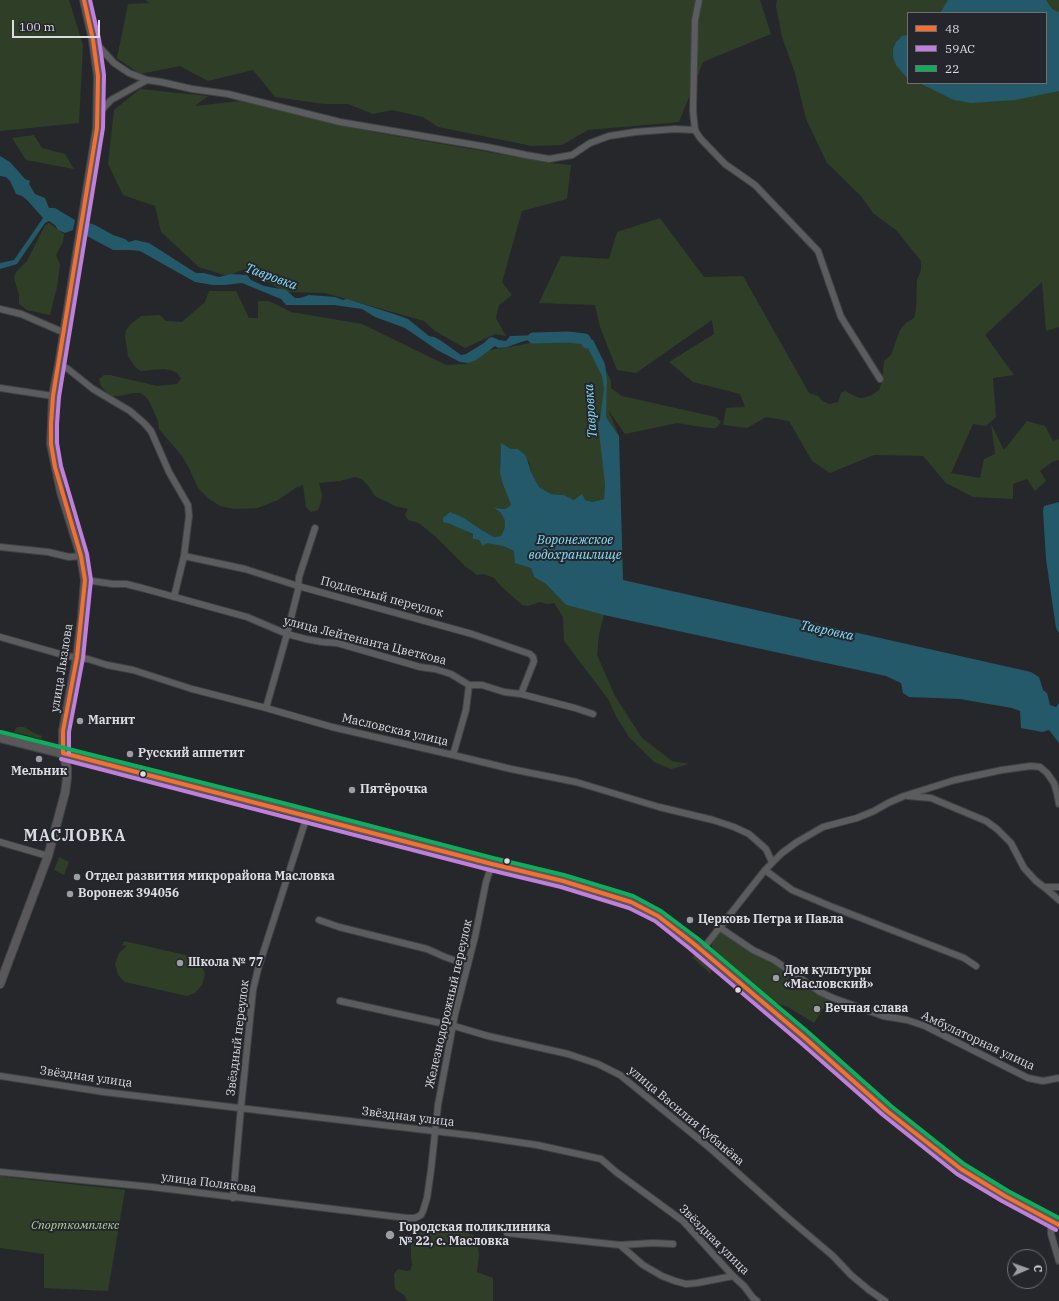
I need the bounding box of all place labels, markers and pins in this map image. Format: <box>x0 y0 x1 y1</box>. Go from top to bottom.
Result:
place label: Магнит <box>88 714 135 728</box>
marker: Магнит <box>75 716 85 726</box>
place label: Русский аппетит <box>138 747 245 761</box>
marker: Русский аппетит <box>125 749 135 759</box>
marker: Мельник <box>34 754 44 764</box>
place label: Мельник <box>11 765 67 779</box>
unlabelled marker <box>138 769 148 779</box>
place label: Пятёрочка <box>360 783 428 797</box>
marker: Пятёрочка <box>347 785 357 795</box>
unlabelled marker <box>502 856 512 866</box>
place label: Отдел развития микрорайона Масловка <box>85 870 335 884</box>
marker: Отдел развития микрорайона Масловка <box>72 872 82 882</box>
place label: Воронеж 394056 <box>78 887 179 901</box>
marker: Воронеж 394056 <box>65 889 75 899</box>
place label: Церковь Петра и Павла <box>698 913 844 927</box>
marker: Церковь Петра и Павла <box>685 915 695 925</box>
place label: Школа № 77 <box>188 956 263 970</box>
marker: Школа № 77 <box>175 958 185 968</box>
place label: Дом культуры «Масловский» <box>784 964 873 992</box>
marker: Дом культуры «Масловский» <box>771 973 781 983</box>
unlabelled marker <box>733 985 743 995</box>
place label: Вечная слава <box>825 1002 908 1016</box>
marker: Вечная слава <box>812 1004 822 1014</box>
place label: Городская поликлиника № 22, с. Масловка <box>399 1221 551 1249</box>
marker: Городская поликлиника № 22, с. Масловка <box>384 1229 396 1241</box>

